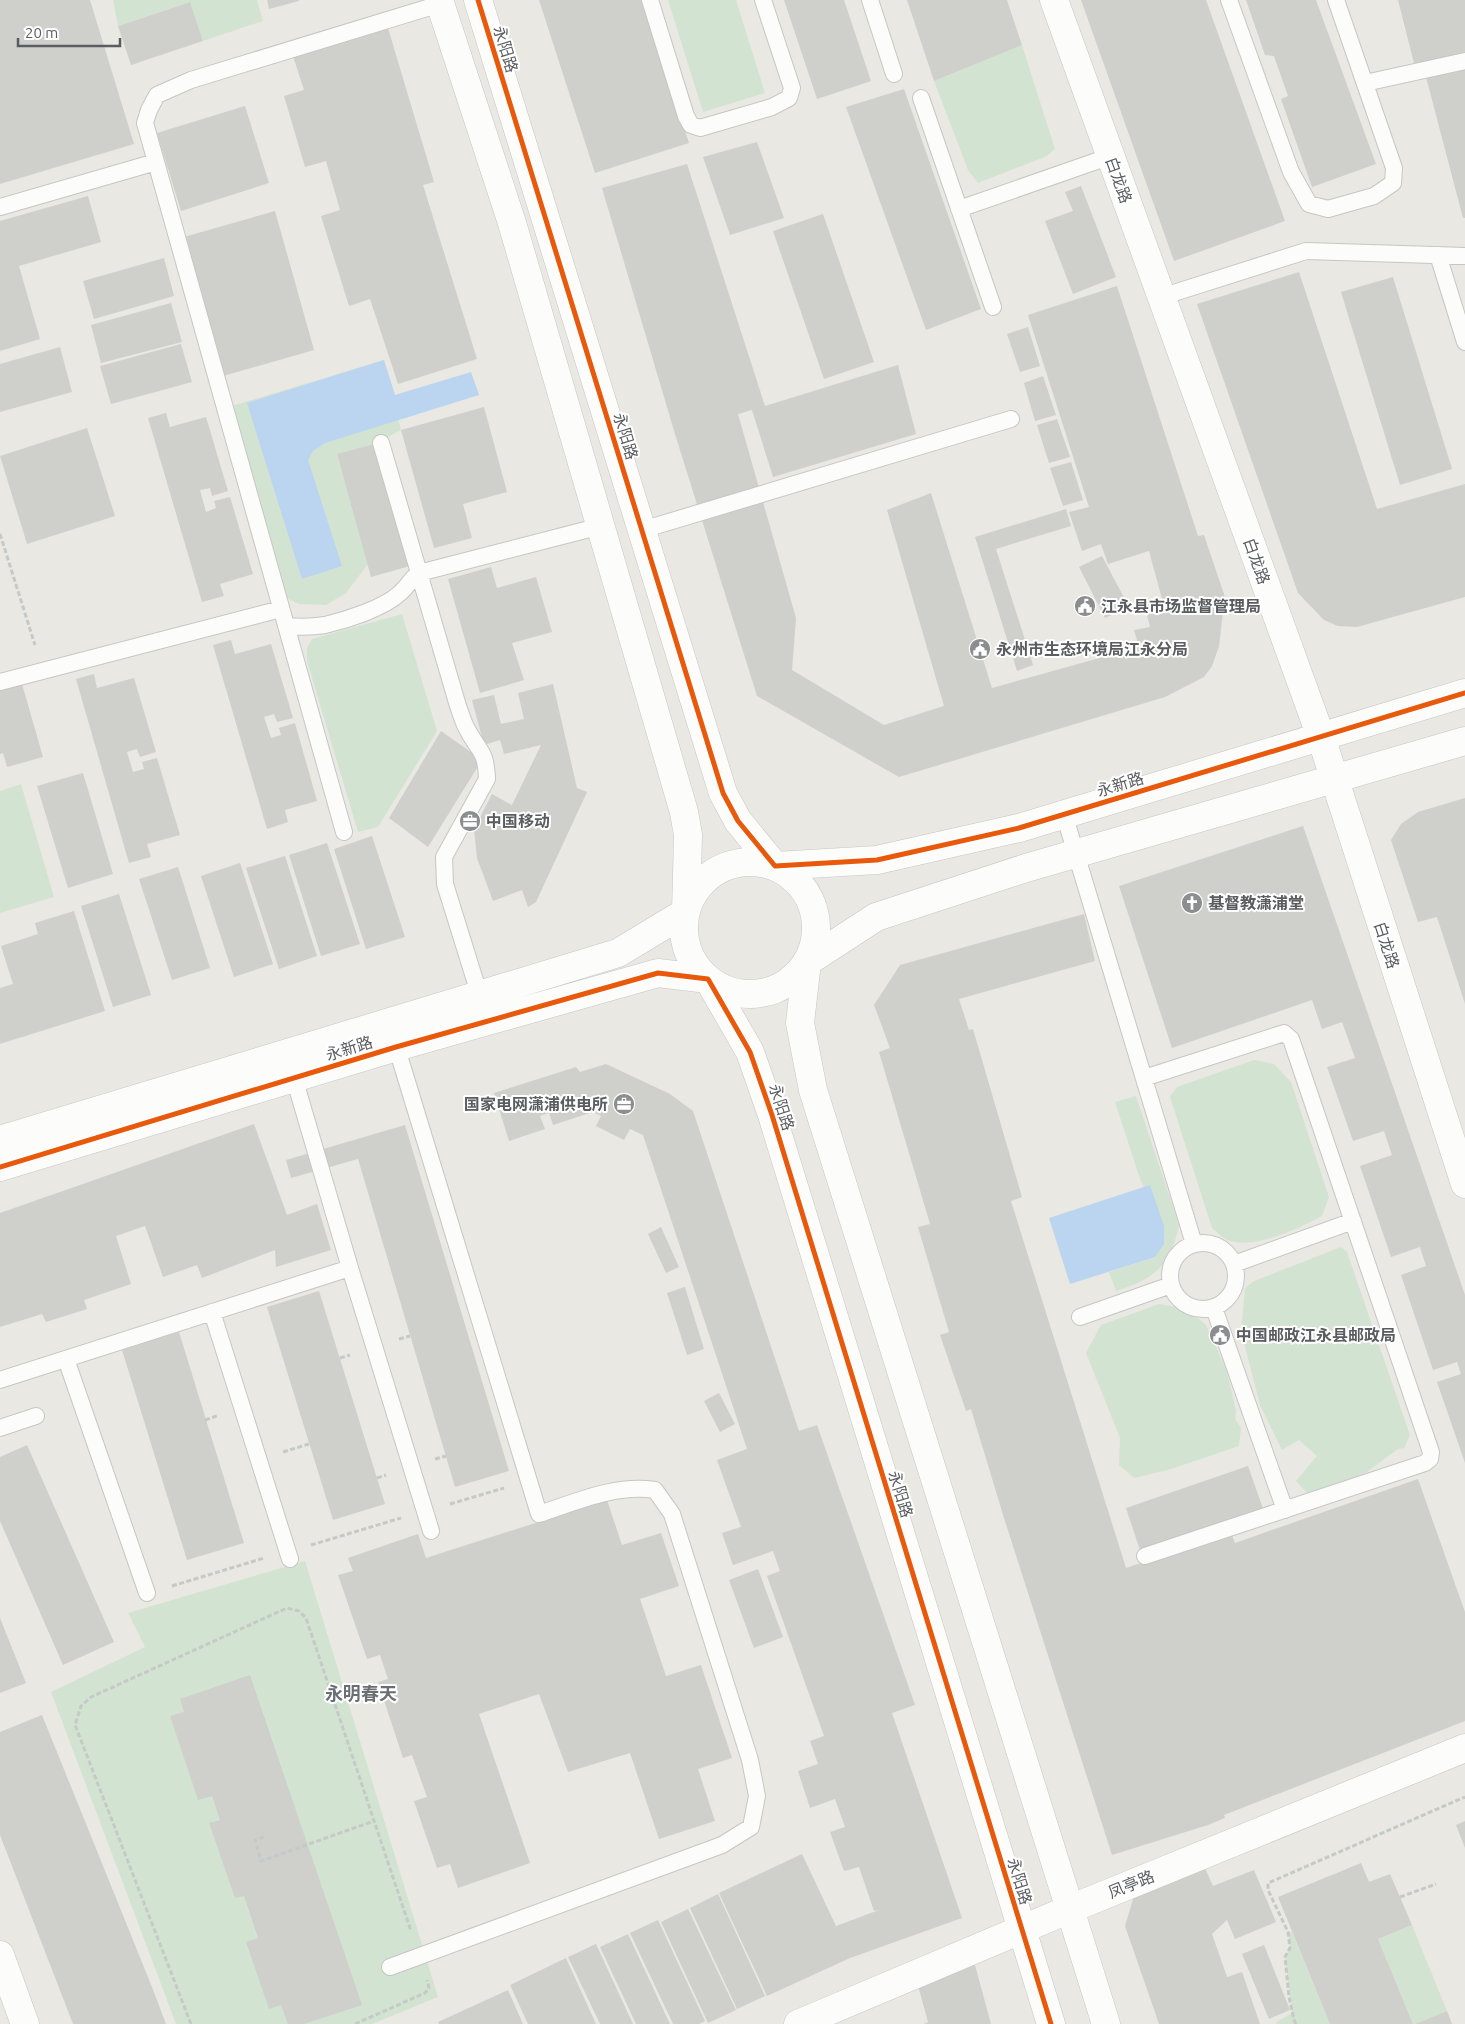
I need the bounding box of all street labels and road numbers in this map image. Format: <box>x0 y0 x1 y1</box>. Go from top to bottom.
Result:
street label: 永阳路 <box>490 23 522 75</box>
street label: 白龙路 <box>1102 154 1136 206</box>
street label: 永阳路 <box>610 410 642 462</box>
street label: 白龙路 <box>1240 535 1274 587</box>
street label: 永新路 <box>1094 768 1146 800</box>
street label: 白龙路 <box>1371 919 1403 971</box>
street label: 永新路 <box>323 1032 375 1064</box>
street label: 永阳路 <box>766 1081 798 1133</box>
street label: 永阳路 <box>885 1468 917 1520</box>
street label: 永阳路 <box>1004 1855 1036 1907</box>
street label: 凤亭路 <box>1105 1867 1157 1901</box>

